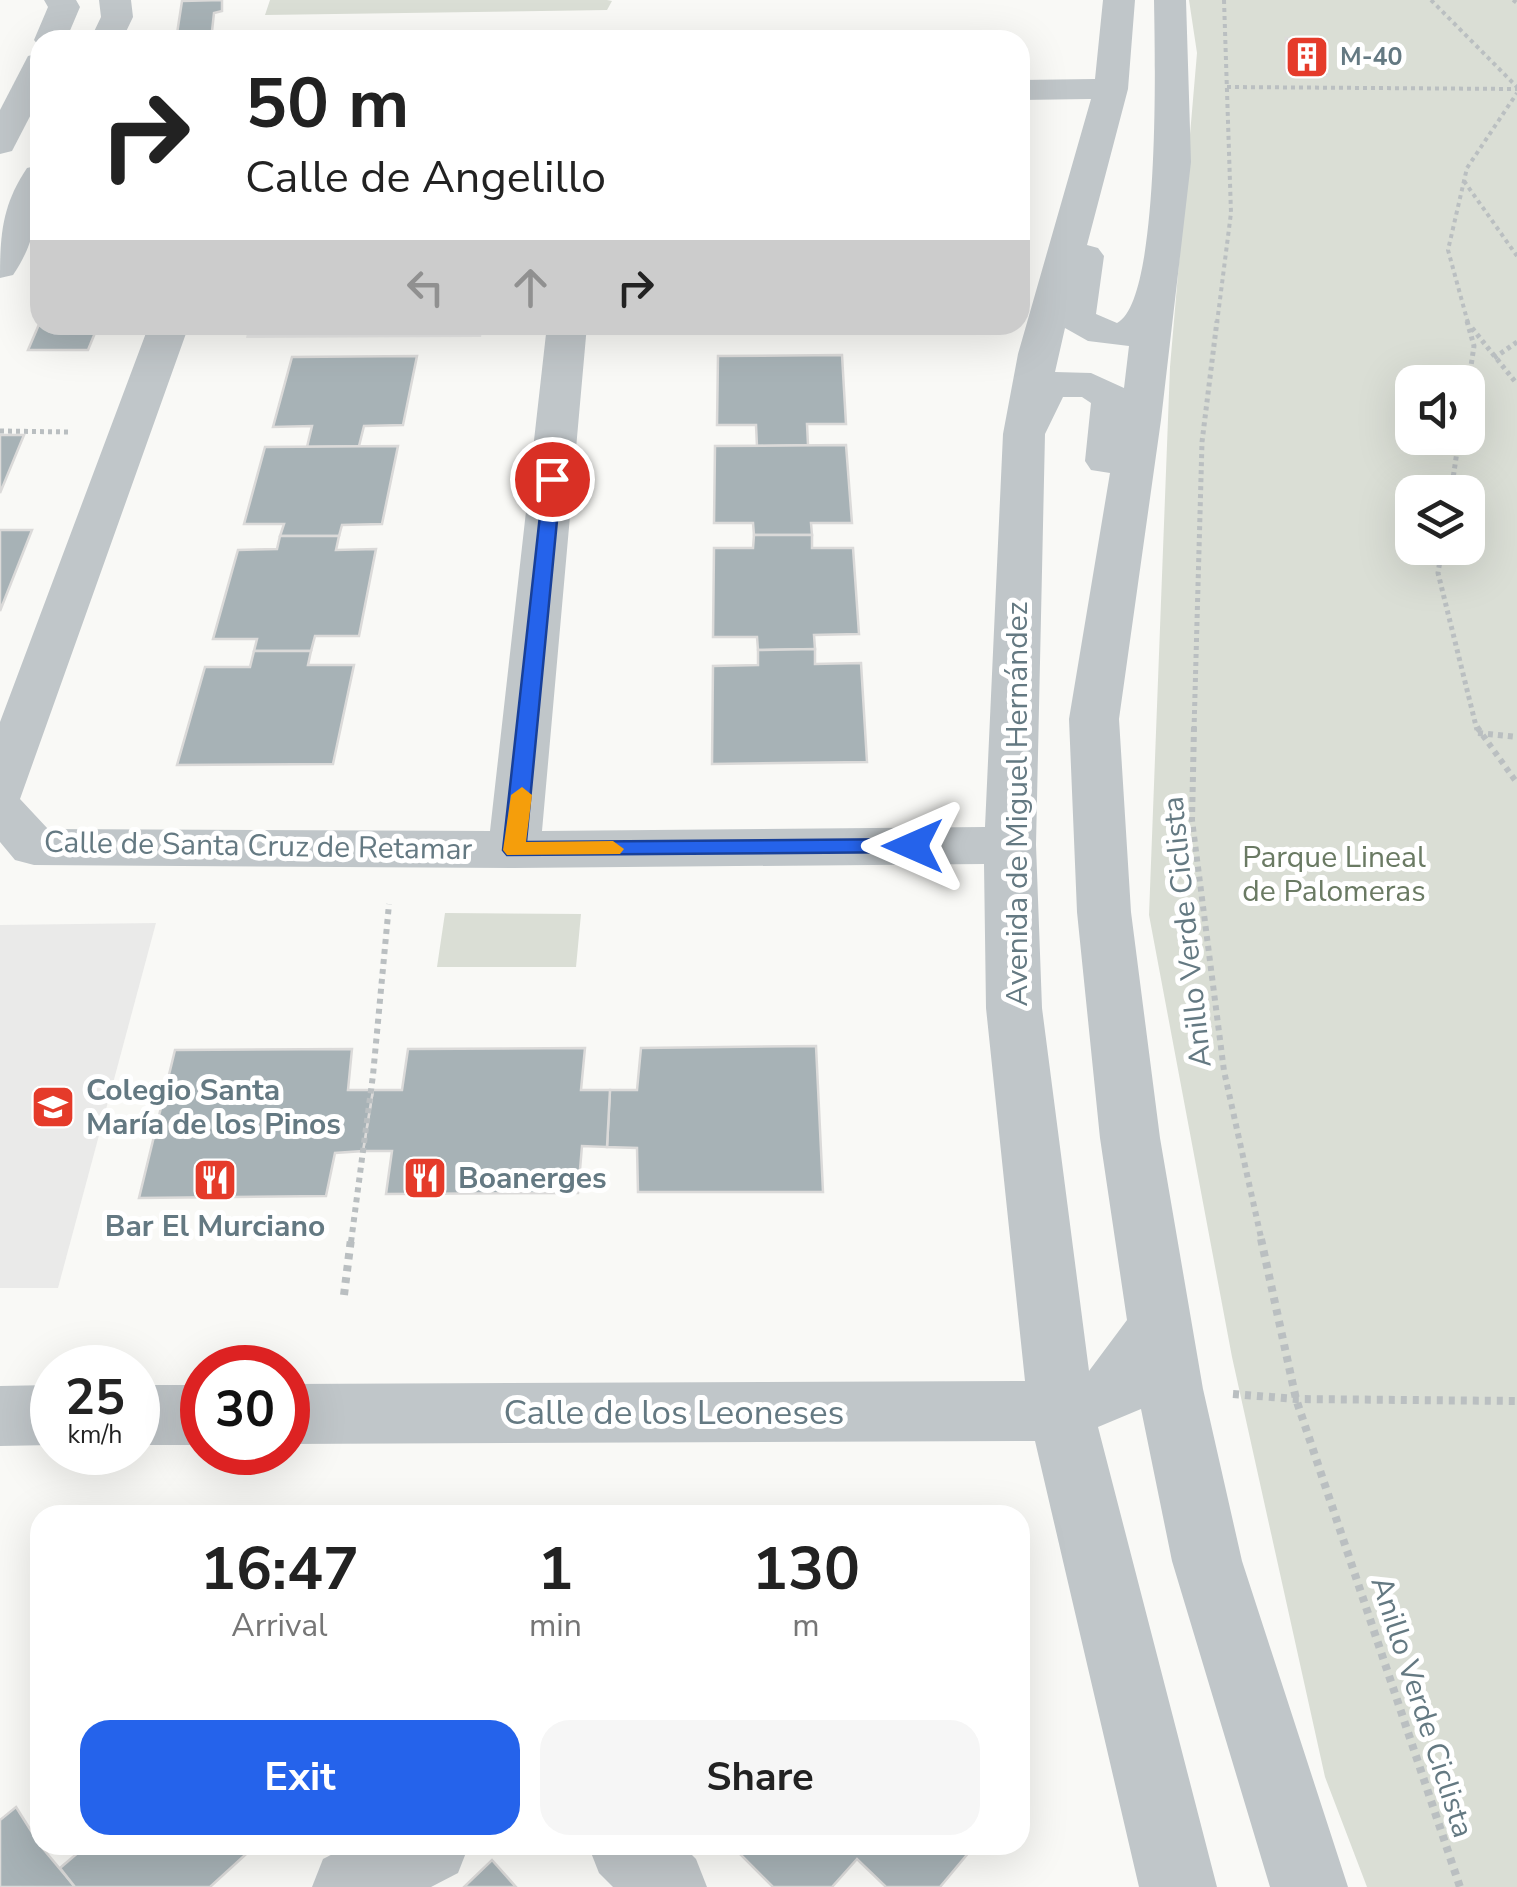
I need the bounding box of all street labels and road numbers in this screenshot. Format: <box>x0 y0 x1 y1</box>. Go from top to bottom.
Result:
street label: Avenida de Miguel Hernández <box>997 601 1038 1006</box>
street label: Anillo Verde Ciclista <box>1152 795 1222 1069</box>
street label: Calle de Santa Cruz de Retamar <box>43 822 473 870</box>
street label: Calle de los Leoneses <box>504 1389 844 1436</box>
street label: Anillo Verde Ciclista <box>1360 1571 1484 1843</box>

